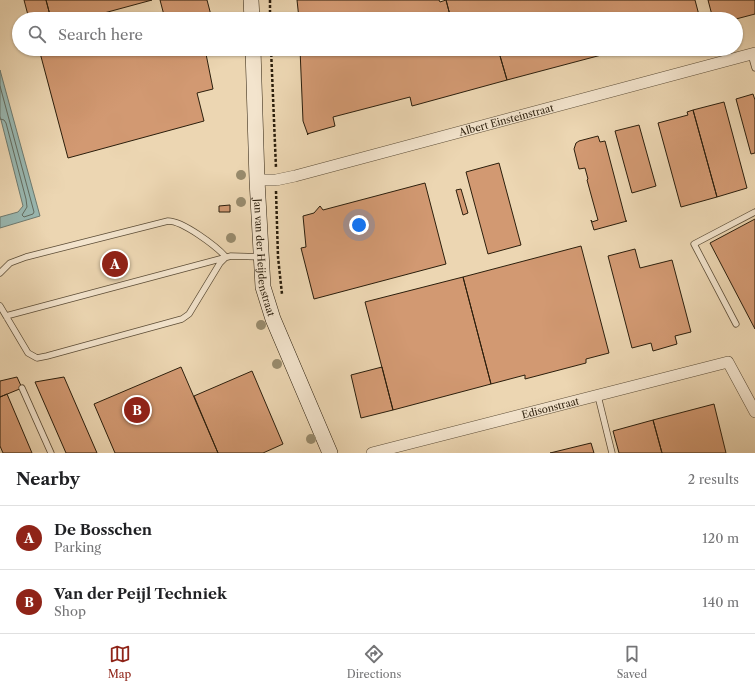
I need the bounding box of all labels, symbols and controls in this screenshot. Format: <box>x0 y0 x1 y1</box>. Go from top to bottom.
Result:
search box <box>12 12 743 56</box>
icon: search <box>26 23 48 45</box>
text: Search here <box>58 25 143 44</box>
street label: Albert Einsteinstraat <box>457 101 556 139</box>
street label: Jan van der Heijdenstraat <box>251 196 278 318</box>
your location <box>349 215 369 235</box>
pin: A <box>102 249 128 279</box>
street label: Edisonstraat <box>520 394 581 422</box>
pin: B <box>124 395 150 425</box>
text: Nearby <box>16 469 80 489</box>
text: 2 results <box>688 471 739 487</box>
text: De Bosschen <box>54 520 152 539</box>
text: A <box>24 530 34 546</box>
text: 120 m <box>702 530 739 546</box>
text: Parking <box>54 539 101 555</box>
text: Van der Peijl Techniek <box>54 584 227 603</box>
text: B <box>24 594 34 610</box>
text: 140 m <box>702 594 739 610</box>
text: Shop <box>54 603 86 619</box>
tab: Map <box>108 643 131 681</box>
tab: Directions <box>347 643 401 681</box>
tab: Saved <box>617 643 647 681</box>

